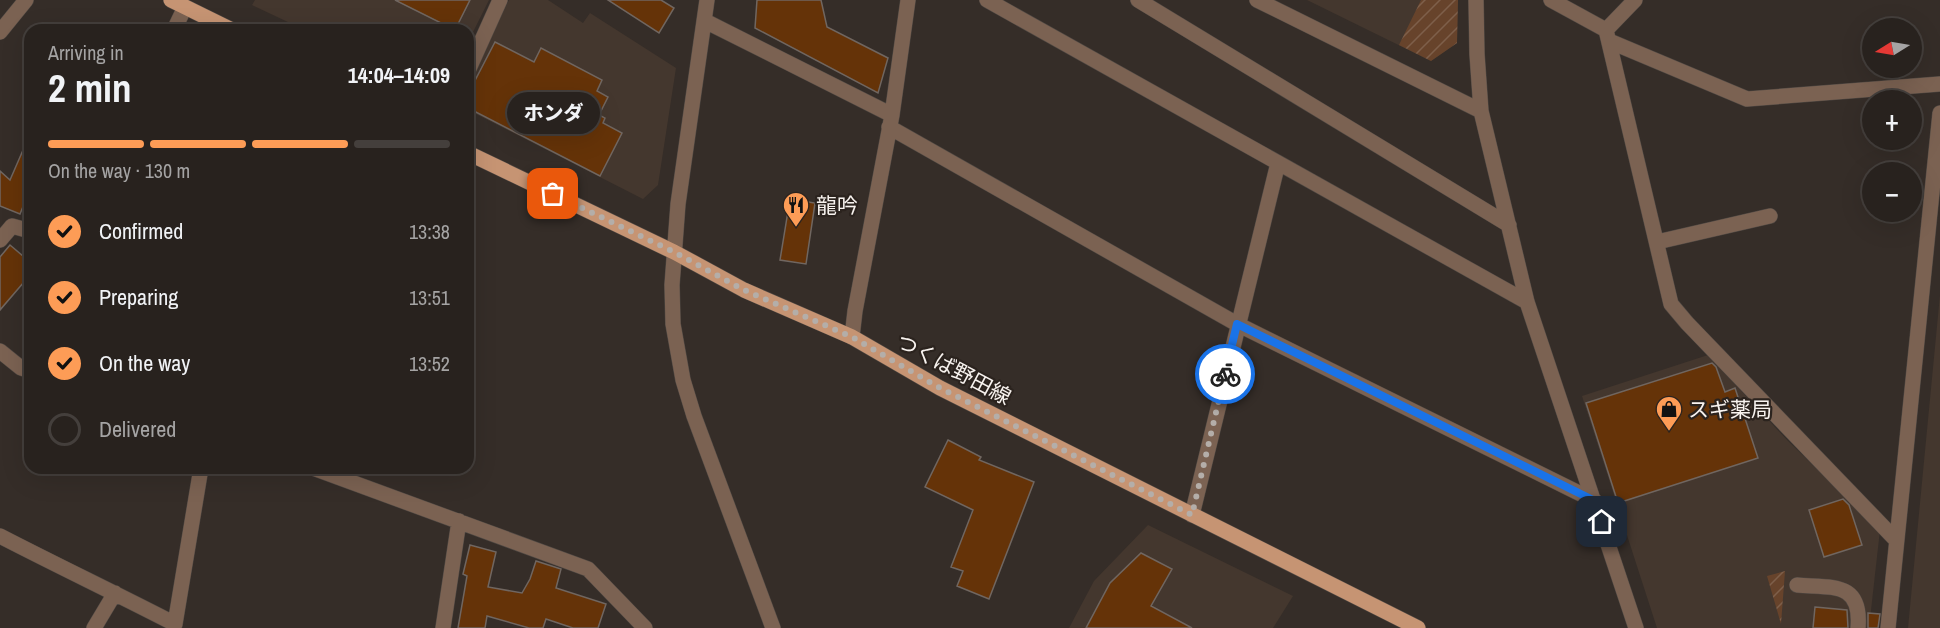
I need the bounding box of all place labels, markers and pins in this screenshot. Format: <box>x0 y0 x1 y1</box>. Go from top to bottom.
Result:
callout: ホンダ <box>506 92 600 134</box>
pin <box>527 168 578 219</box>
restaurant icon: 龍吟 <box>781 190 811 228</box>
place label: 龍吟 <box>816 191 858 220</box>
shop icon: スギ薬局 <box>1654 394 1684 432</box>
place label: スギ薬局 <box>1688 395 1772 424</box>
pin <box>1576 496 1627 547</box>

